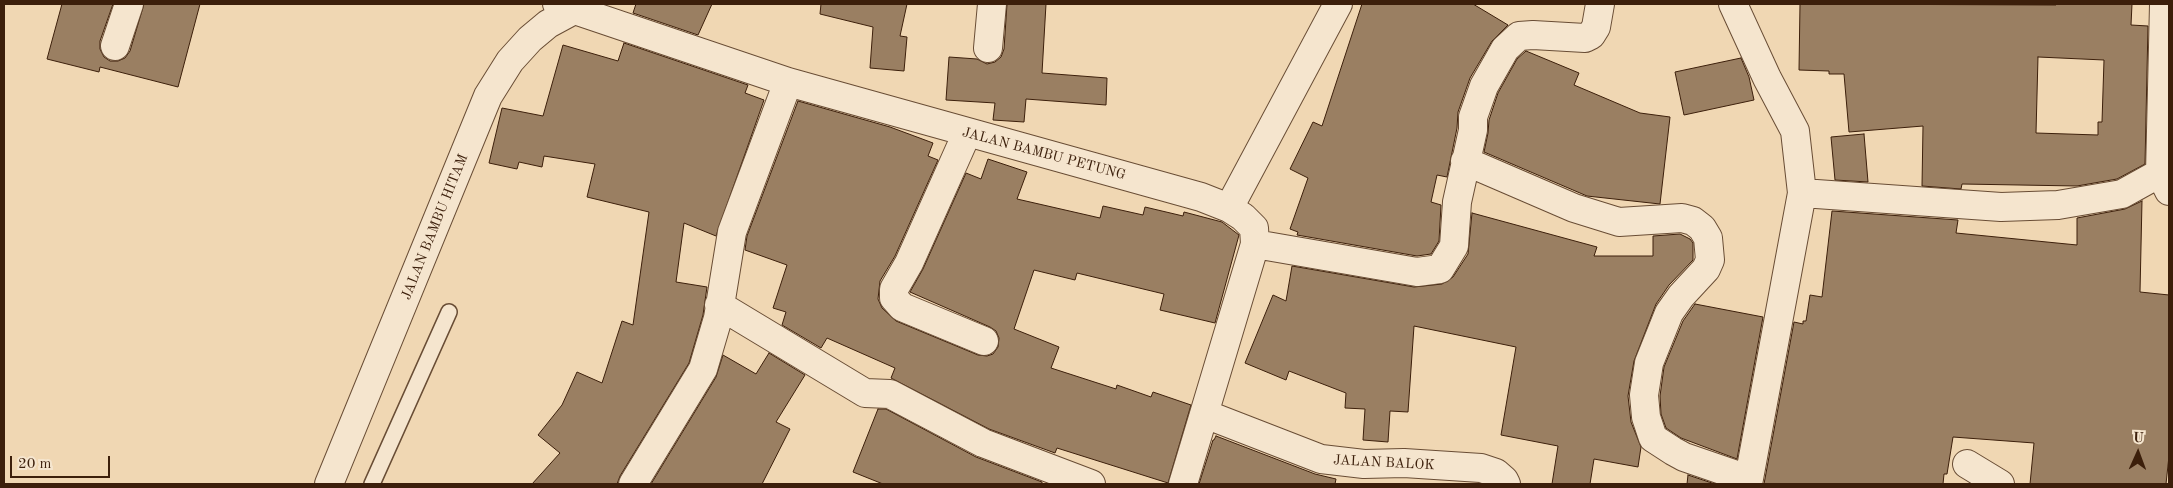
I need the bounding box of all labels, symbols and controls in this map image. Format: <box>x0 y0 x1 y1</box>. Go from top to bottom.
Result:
street label: JALAN BAMBU PETUNG <box>960 124 1128 184</box>
street label: JALAN BAMBU HITAM <box>398 152 472 302</box>
north arrow <box>2113 428 2163 478</box>
text: U <box>2133 431 2144 445</box>
scale bar <box>12 446 112 478</box>
street label: JALAN BALOK <box>1333 452 1435 474</box>
text: 20 m <box>18 457 52 472</box>

